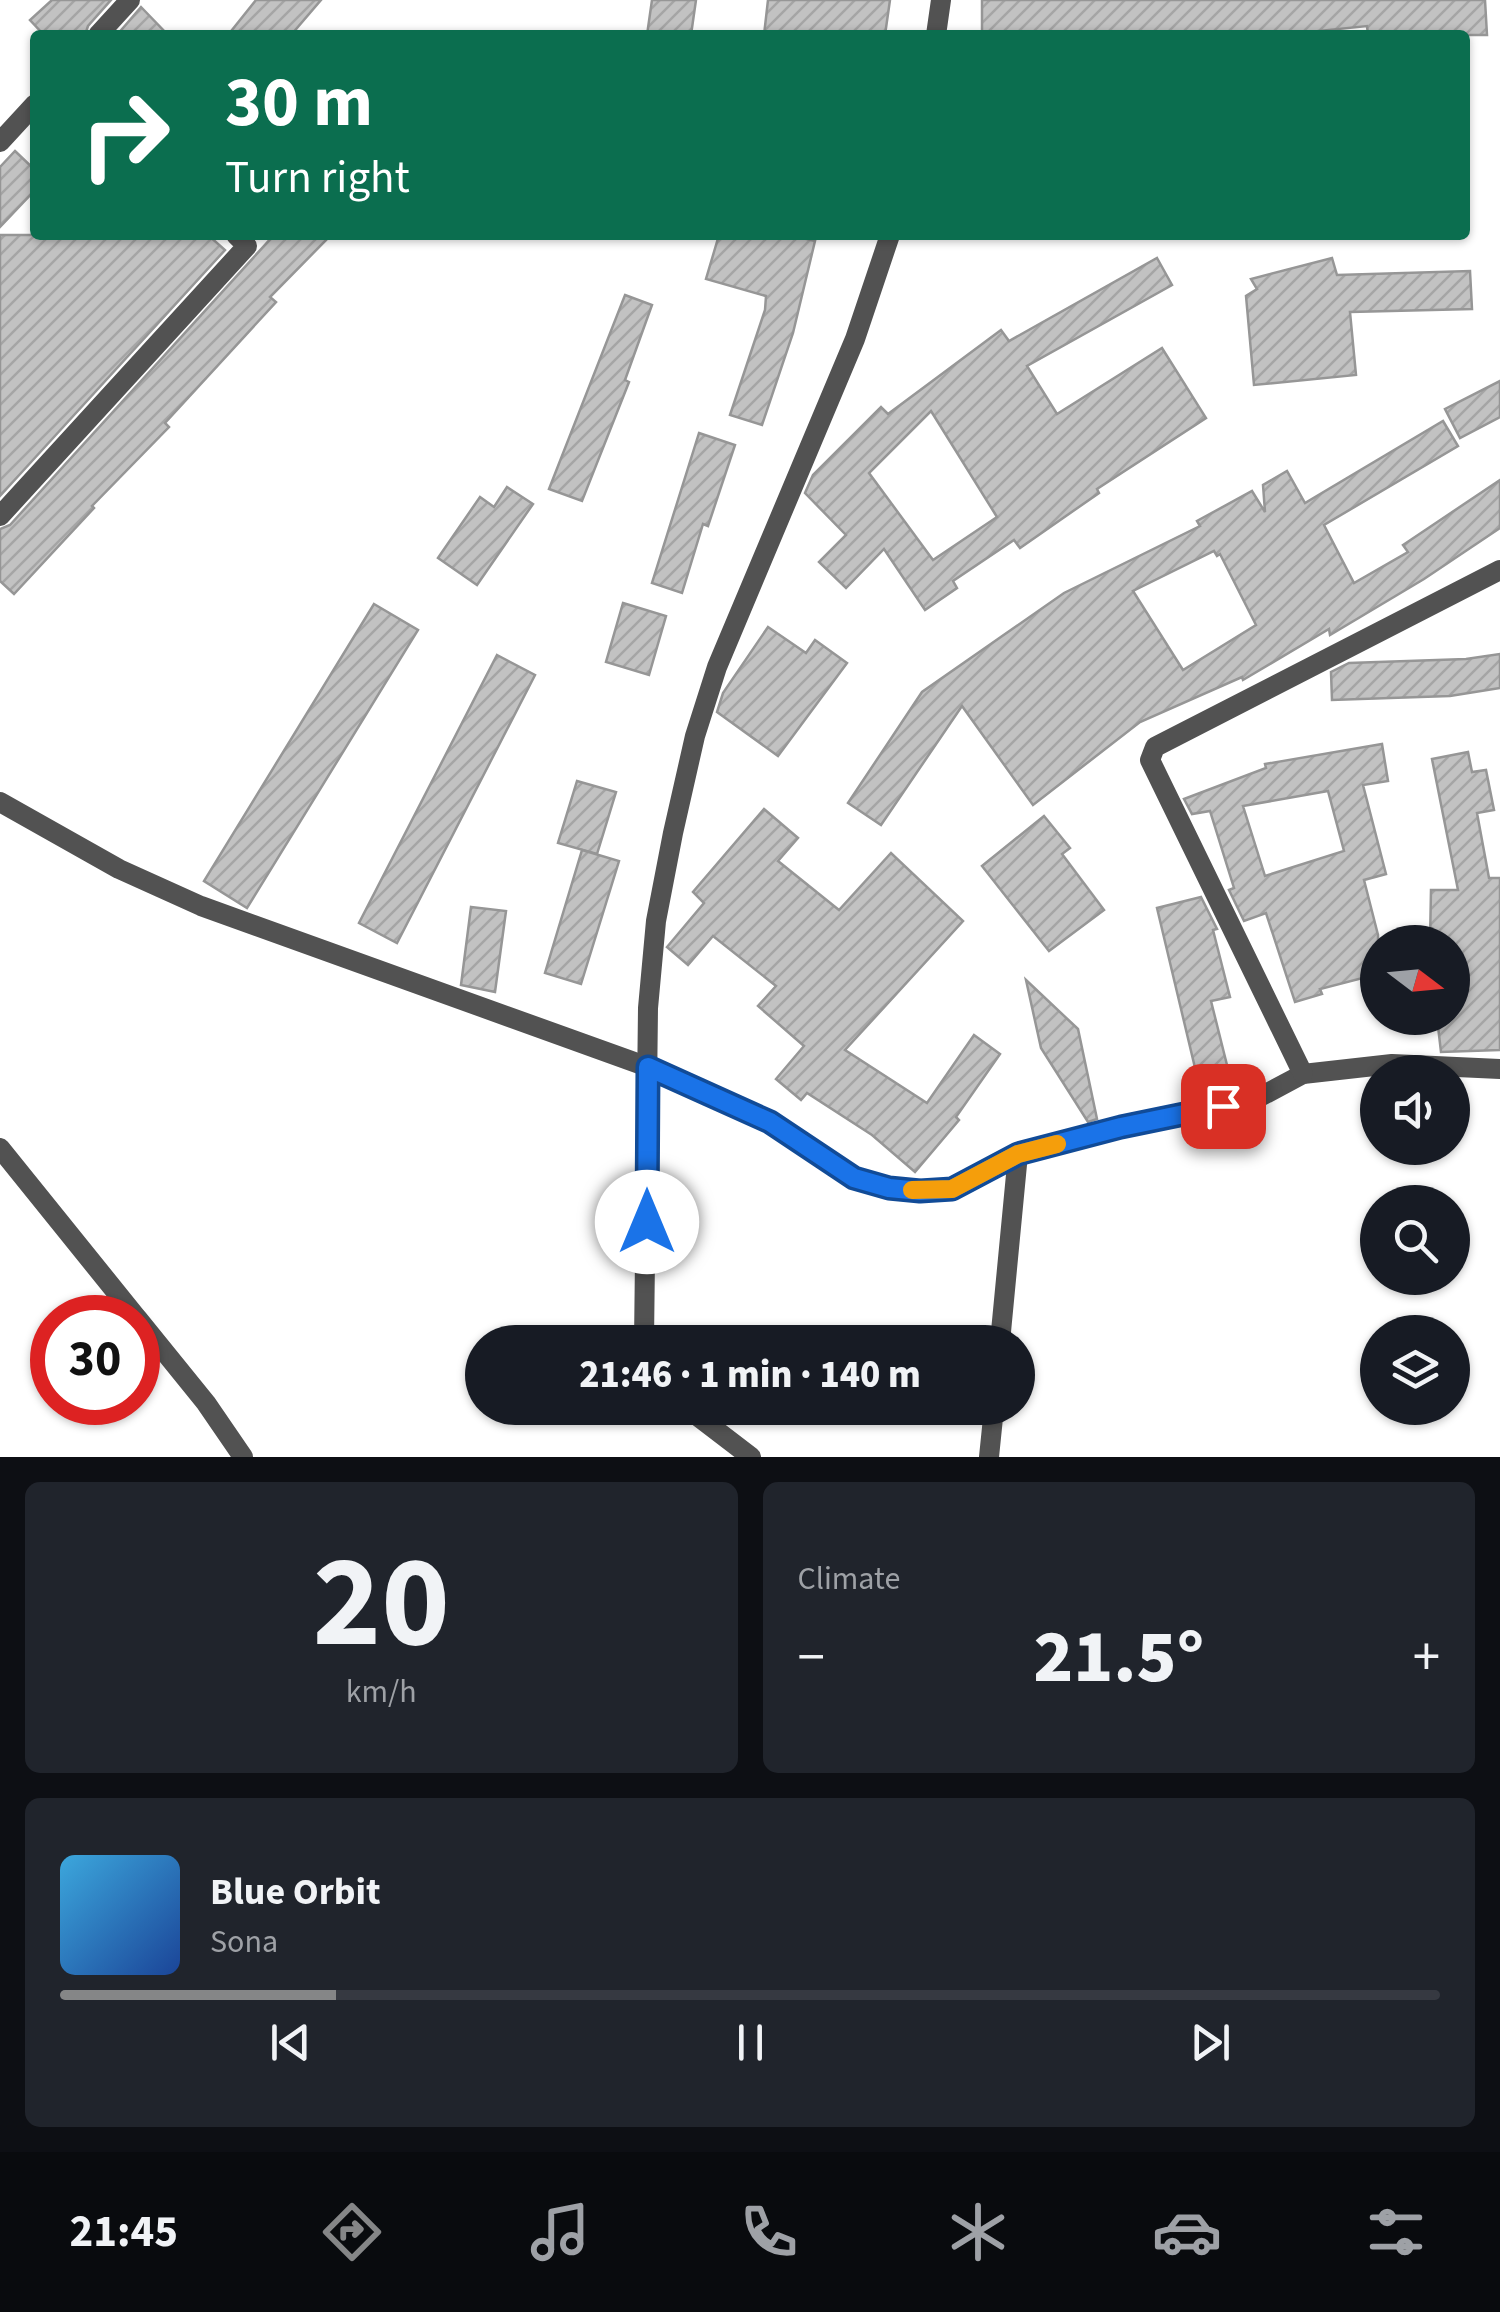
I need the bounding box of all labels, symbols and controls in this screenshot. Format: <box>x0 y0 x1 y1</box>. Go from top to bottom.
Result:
text: 30 m <box>225 53 373 153</box>
icon: right <box>60 70 190 200</box>
text: Turn right <box>225 146 410 210</box>
north arrow <box>1360 925 1470 1035</box>
map controls <box>1360 925 1470 1425</box>
button: sound <box>1360 1055 1470 1165</box>
pin <box>1181 1064 1266 1149</box>
icon: arrive <box>1196 1079 1251 1134</box>
position arrow <box>595 1170 699 1274</box>
button: search <box>1360 1185 1470 1295</box>
speed limit sign: 30 <box>30 1295 160 1425</box>
button: layers <box>1360 1315 1470 1425</box>
text: 21:46 · 1 min · 140 m <box>579 1348 921 1402</box>
text: 20 <box>313 1511 450 1696</box>
text: Climate <box>798 1556 900 1602</box>
text: 21.5° <box>1033 1604 1204 1711</box>
text: − <box>798 1619 825 1697</box>
text: + <box>1413 1619 1440 1697</box>
text: km/h <box>346 1669 417 1715</box>
text: Blue Orbit <box>210 1865 381 1919</box>
text: Sona <box>210 1919 278 1965</box>
icon: previous <box>263 2015 318 2070</box>
icon: pause <box>723 2015 778 2070</box>
icon: next <box>1183 2015 1238 2070</box>
icon: directions <box>317 2197 387 2267</box>
icon: music <box>525 2197 595 2267</box>
icon: phone <box>734 2197 804 2267</box>
icon: climate <box>943 2197 1013 2267</box>
icon: car <box>1152 2197 1222 2267</box>
icon: filters <box>1361 2197 1431 2267</box>
text: 21:45 <box>69 2200 178 2264</box>

